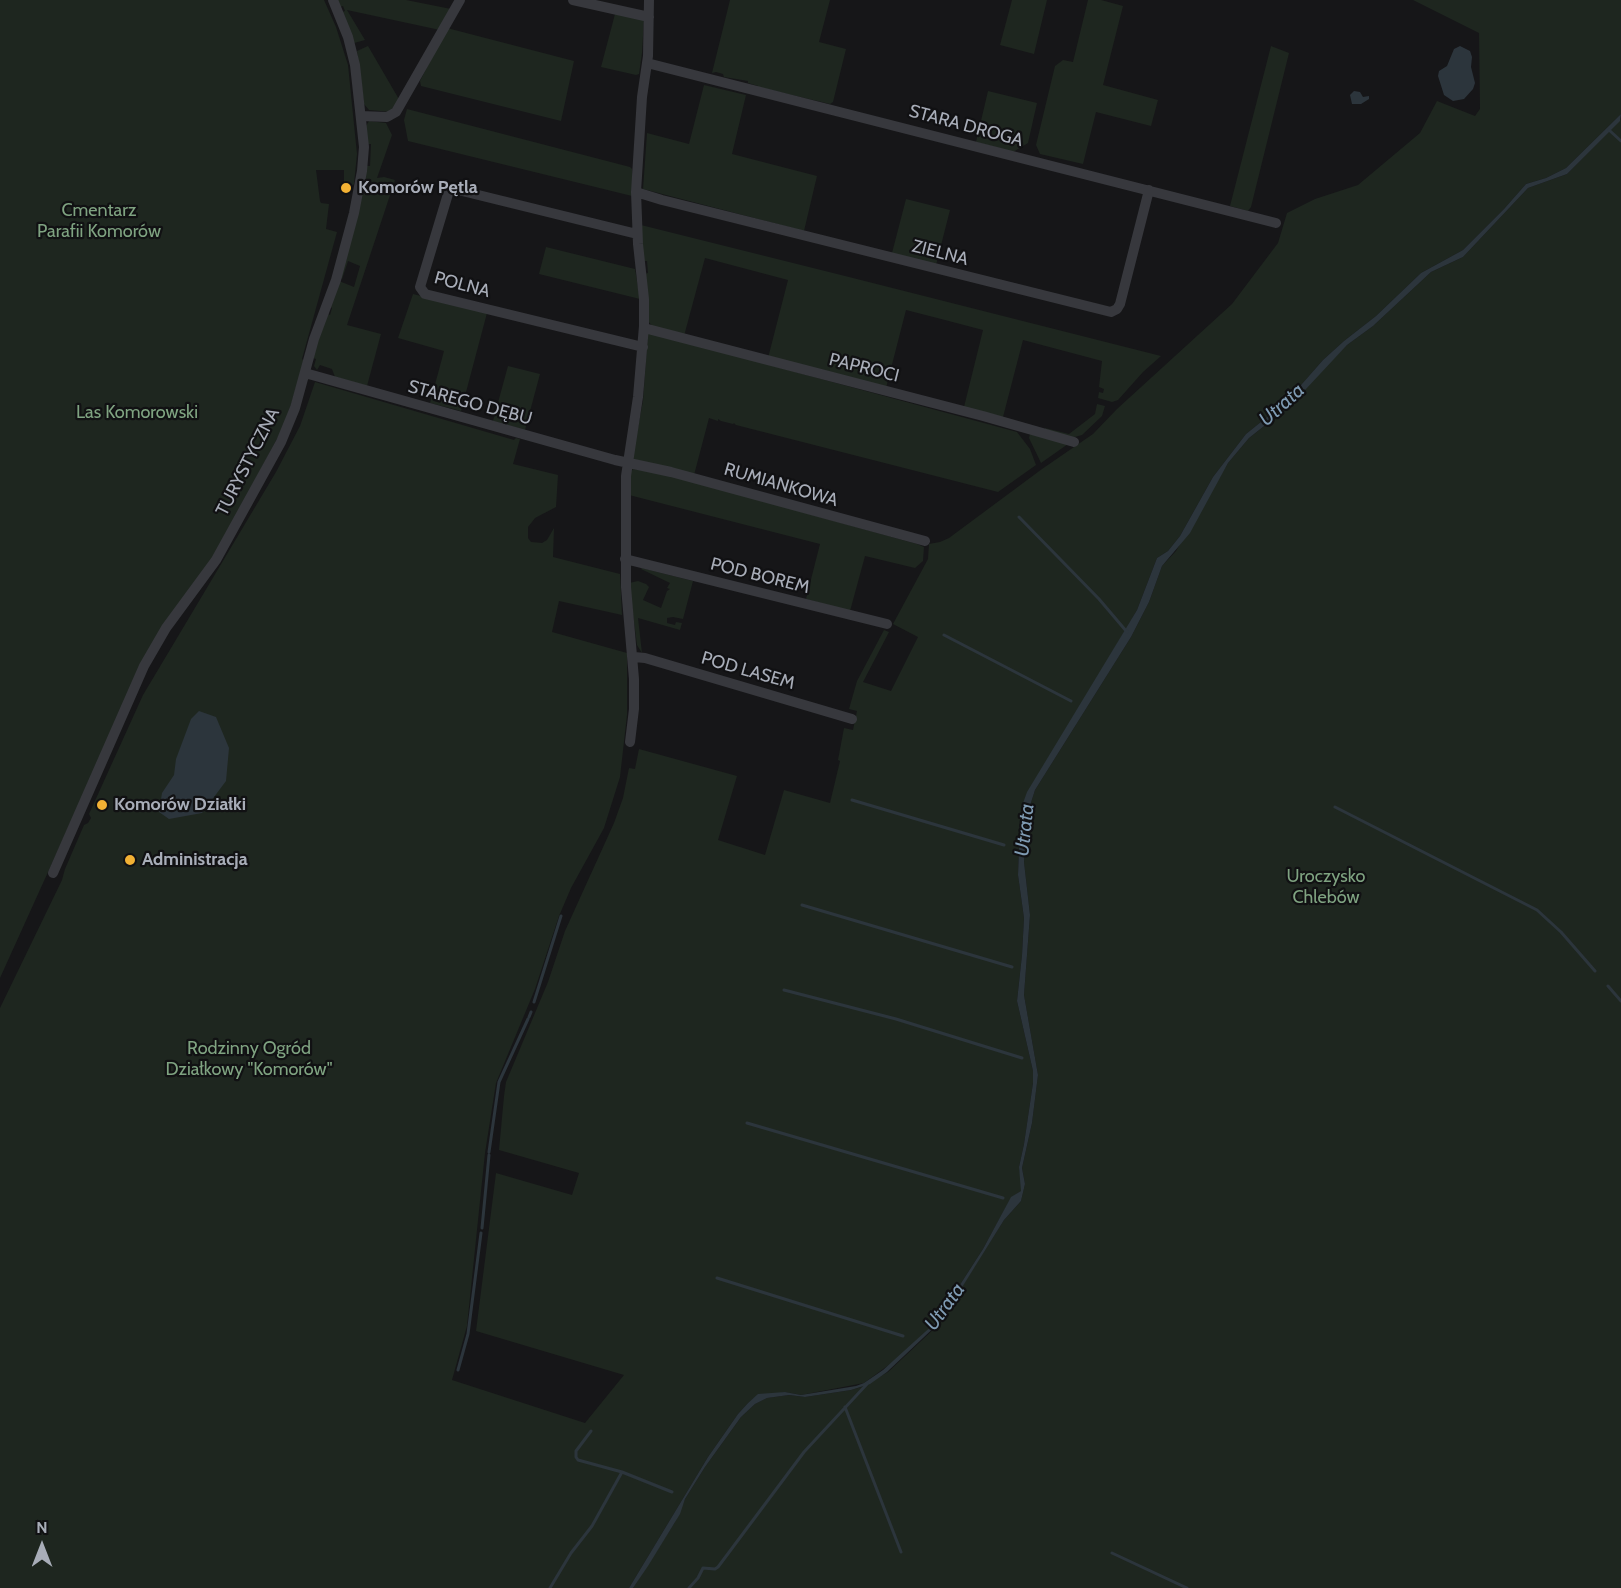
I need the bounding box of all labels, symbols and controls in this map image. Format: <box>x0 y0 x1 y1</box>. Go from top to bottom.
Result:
street label: STARA DROGA <box>907 100 1025 152</box>
place label: Komorów Pętla <box>358 177 478 199</box>
marker: Komorów Pętla <box>339 181 353 195</box>
park label: Cmentarz Parafii Komorów <box>37 200 161 242</box>
street label: ZIELNA <box>910 236 970 270</box>
street label: POLNA <box>432 267 492 303</box>
street label: PAPROCI <box>827 349 901 387</box>
street label: STAREGO DĘBU <box>406 376 534 430</box>
water label: Utrata <box>1254 378 1310 432</box>
park label: Las Komorowski <box>76 402 198 424</box>
street label: TURYSTYCZNA <box>212 404 284 520</box>
street label: RUMIANKOWA <box>722 458 840 512</box>
street label: POD BOREM <box>708 553 812 599</box>
street label: POD LASEM <box>699 647 797 695</box>
place label: Komorów Działki <box>114 794 246 816</box>
marker: Komorów Działki <box>95 798 109 812</box>
water label: Utrata <box>1010 802 1040 858</box>
place label: Administracja <box>142 849 248 871</box>
marker: Administracja <box>123 853 137 867</box>
park label: Uroczysko Chlebów <box>1287 866 1365 908</box>
park label: Rodzinny Ogród Działkowy "Komorów" <box>166 1038 332 1080</box>
water label: Utrata <box>920 1279 970 1335</box>
north arrow <box>12 1516 72 1576</box>
text: N <box>36 1518 48 1537</box>

